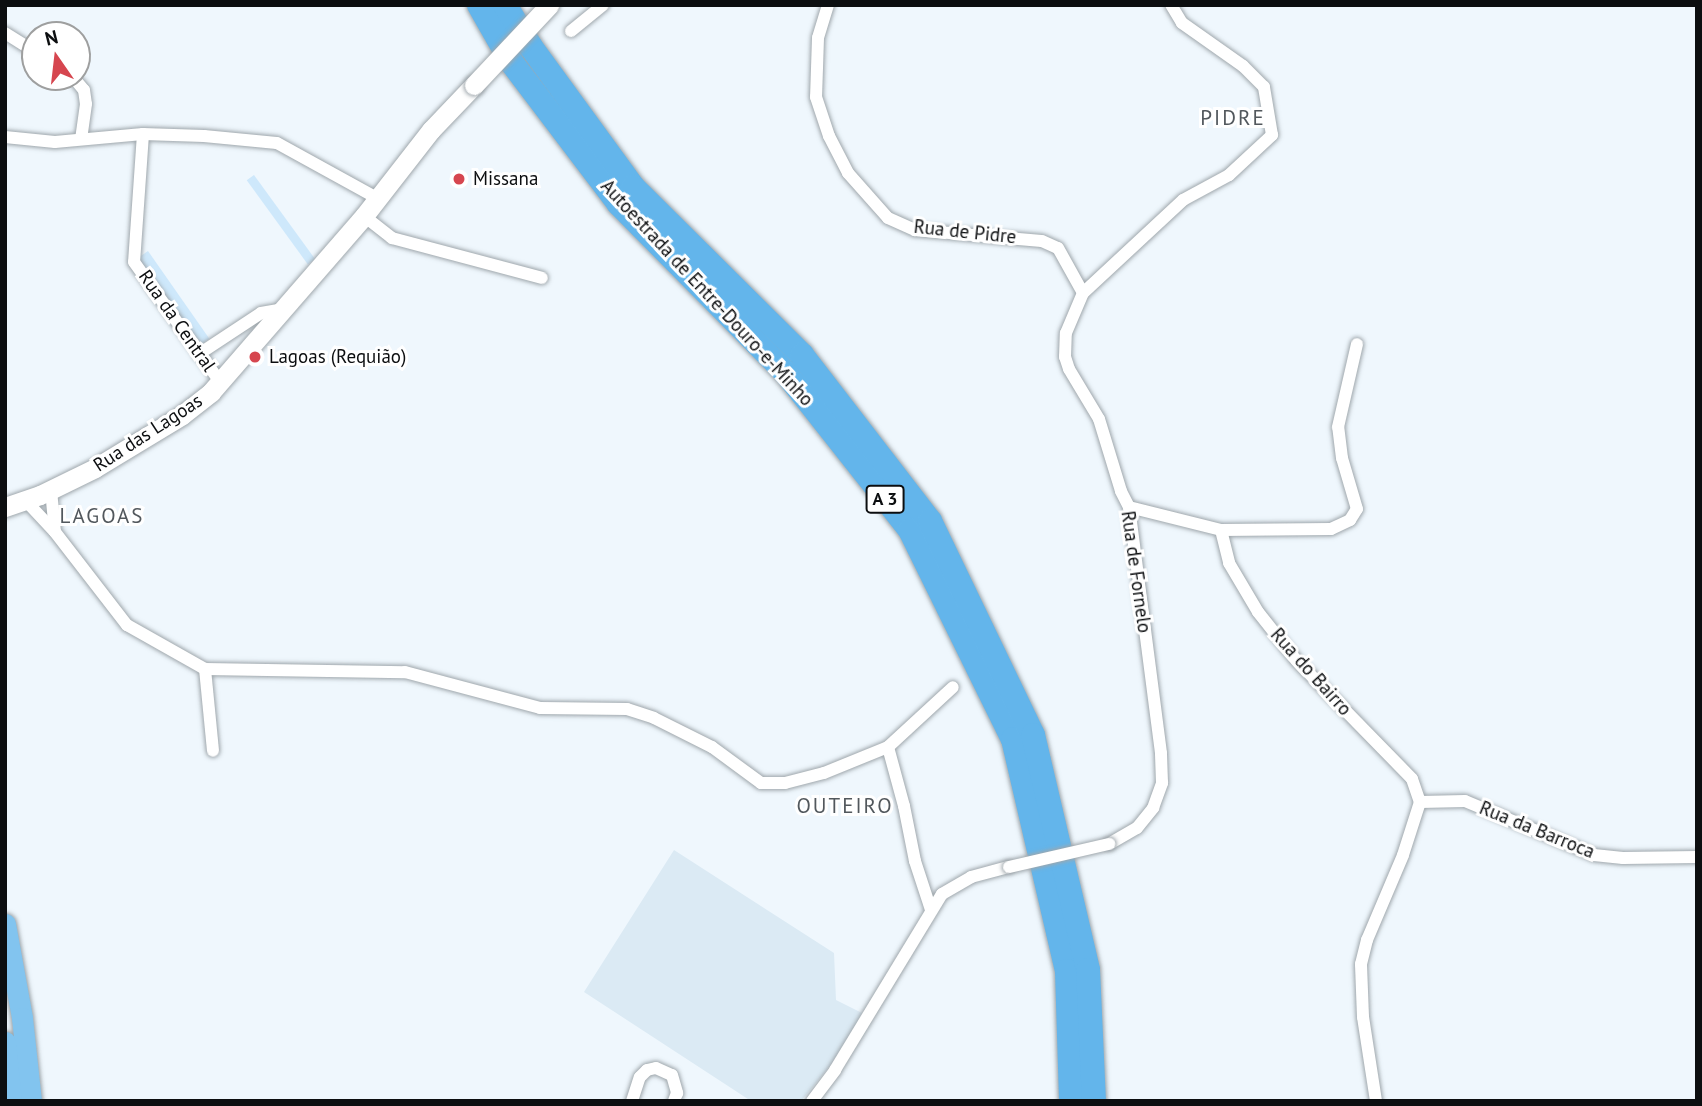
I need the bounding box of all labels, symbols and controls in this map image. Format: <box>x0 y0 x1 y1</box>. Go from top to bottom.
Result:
north arrow <box>21 21 91 91</box>
text: N <box>42 24 60 51</box>
district label: PIDRE <box>1201 105 1265 131</box>
place label: Missana <box>473 168 538 190</box>
marker: Missana <box>451 171 467 187</box>
street label: Autoestrada de Entre-Douro-e-Minho <box>596 175 818 411</box>
street label: Rua de Pidre <box>913 215 1017 249</box>
street label: Rua da Central <box>134 266 220 376</box>
place label: Lagoas (Requião) <box>269 346 406 368</box>
marker: Lagoas (Requião) <box>247 349 263 365</box>
street label: Rua das Lagoas <box>89 389 207 477</box>
road number: A 3 <box>864 485 906 514</box>
district label: LAGOAS <box>60 503 144 529</box>
street label: Rua de Fornelo <box>1116 509 1156 635</box>
street label: Rua do Bairro <box>1266 623 1356 721</box>
district label: OUTEIRO <box>797 793 893 819</box>
street label: Rua da Barroca <box>1476 797 1598 863</box>

